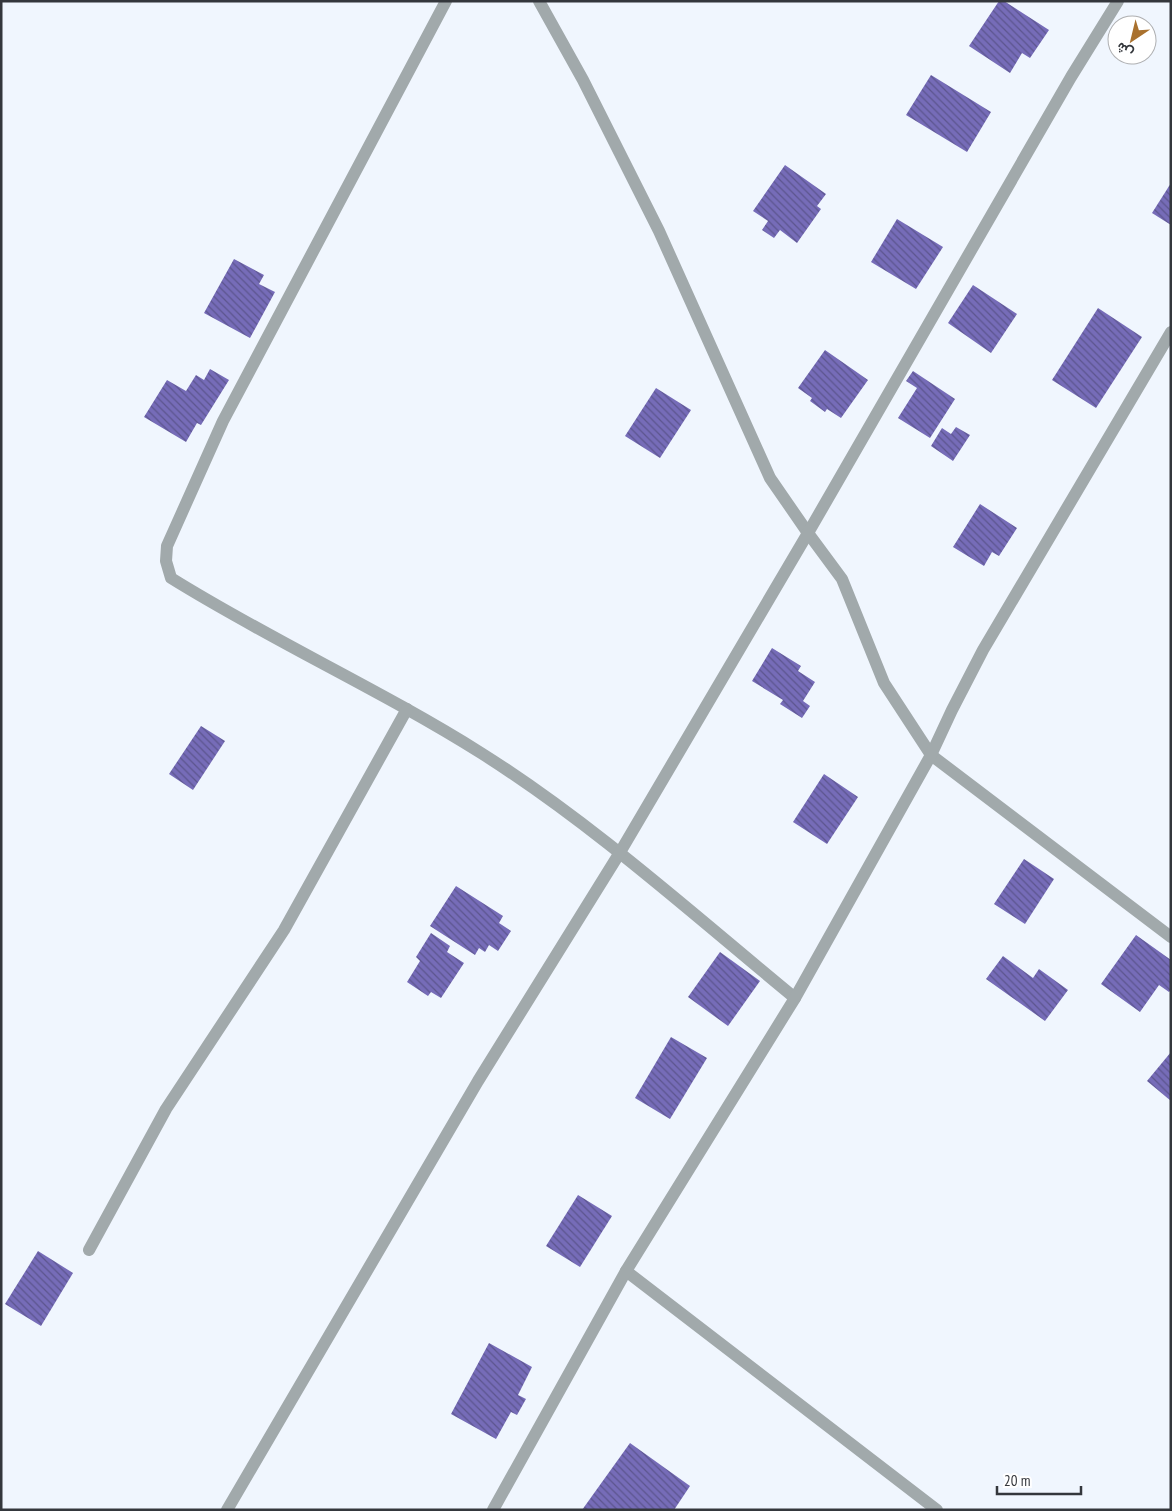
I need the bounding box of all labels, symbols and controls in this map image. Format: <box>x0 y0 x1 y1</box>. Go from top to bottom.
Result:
north arrow <box>1107 15 1157 65</box>
text: ش <box>1112 38 1137 63</box>
scale bar <box>997 1464 1081 1496</box>
text: 20 m <box>1004 1471 1030 1490</box>

